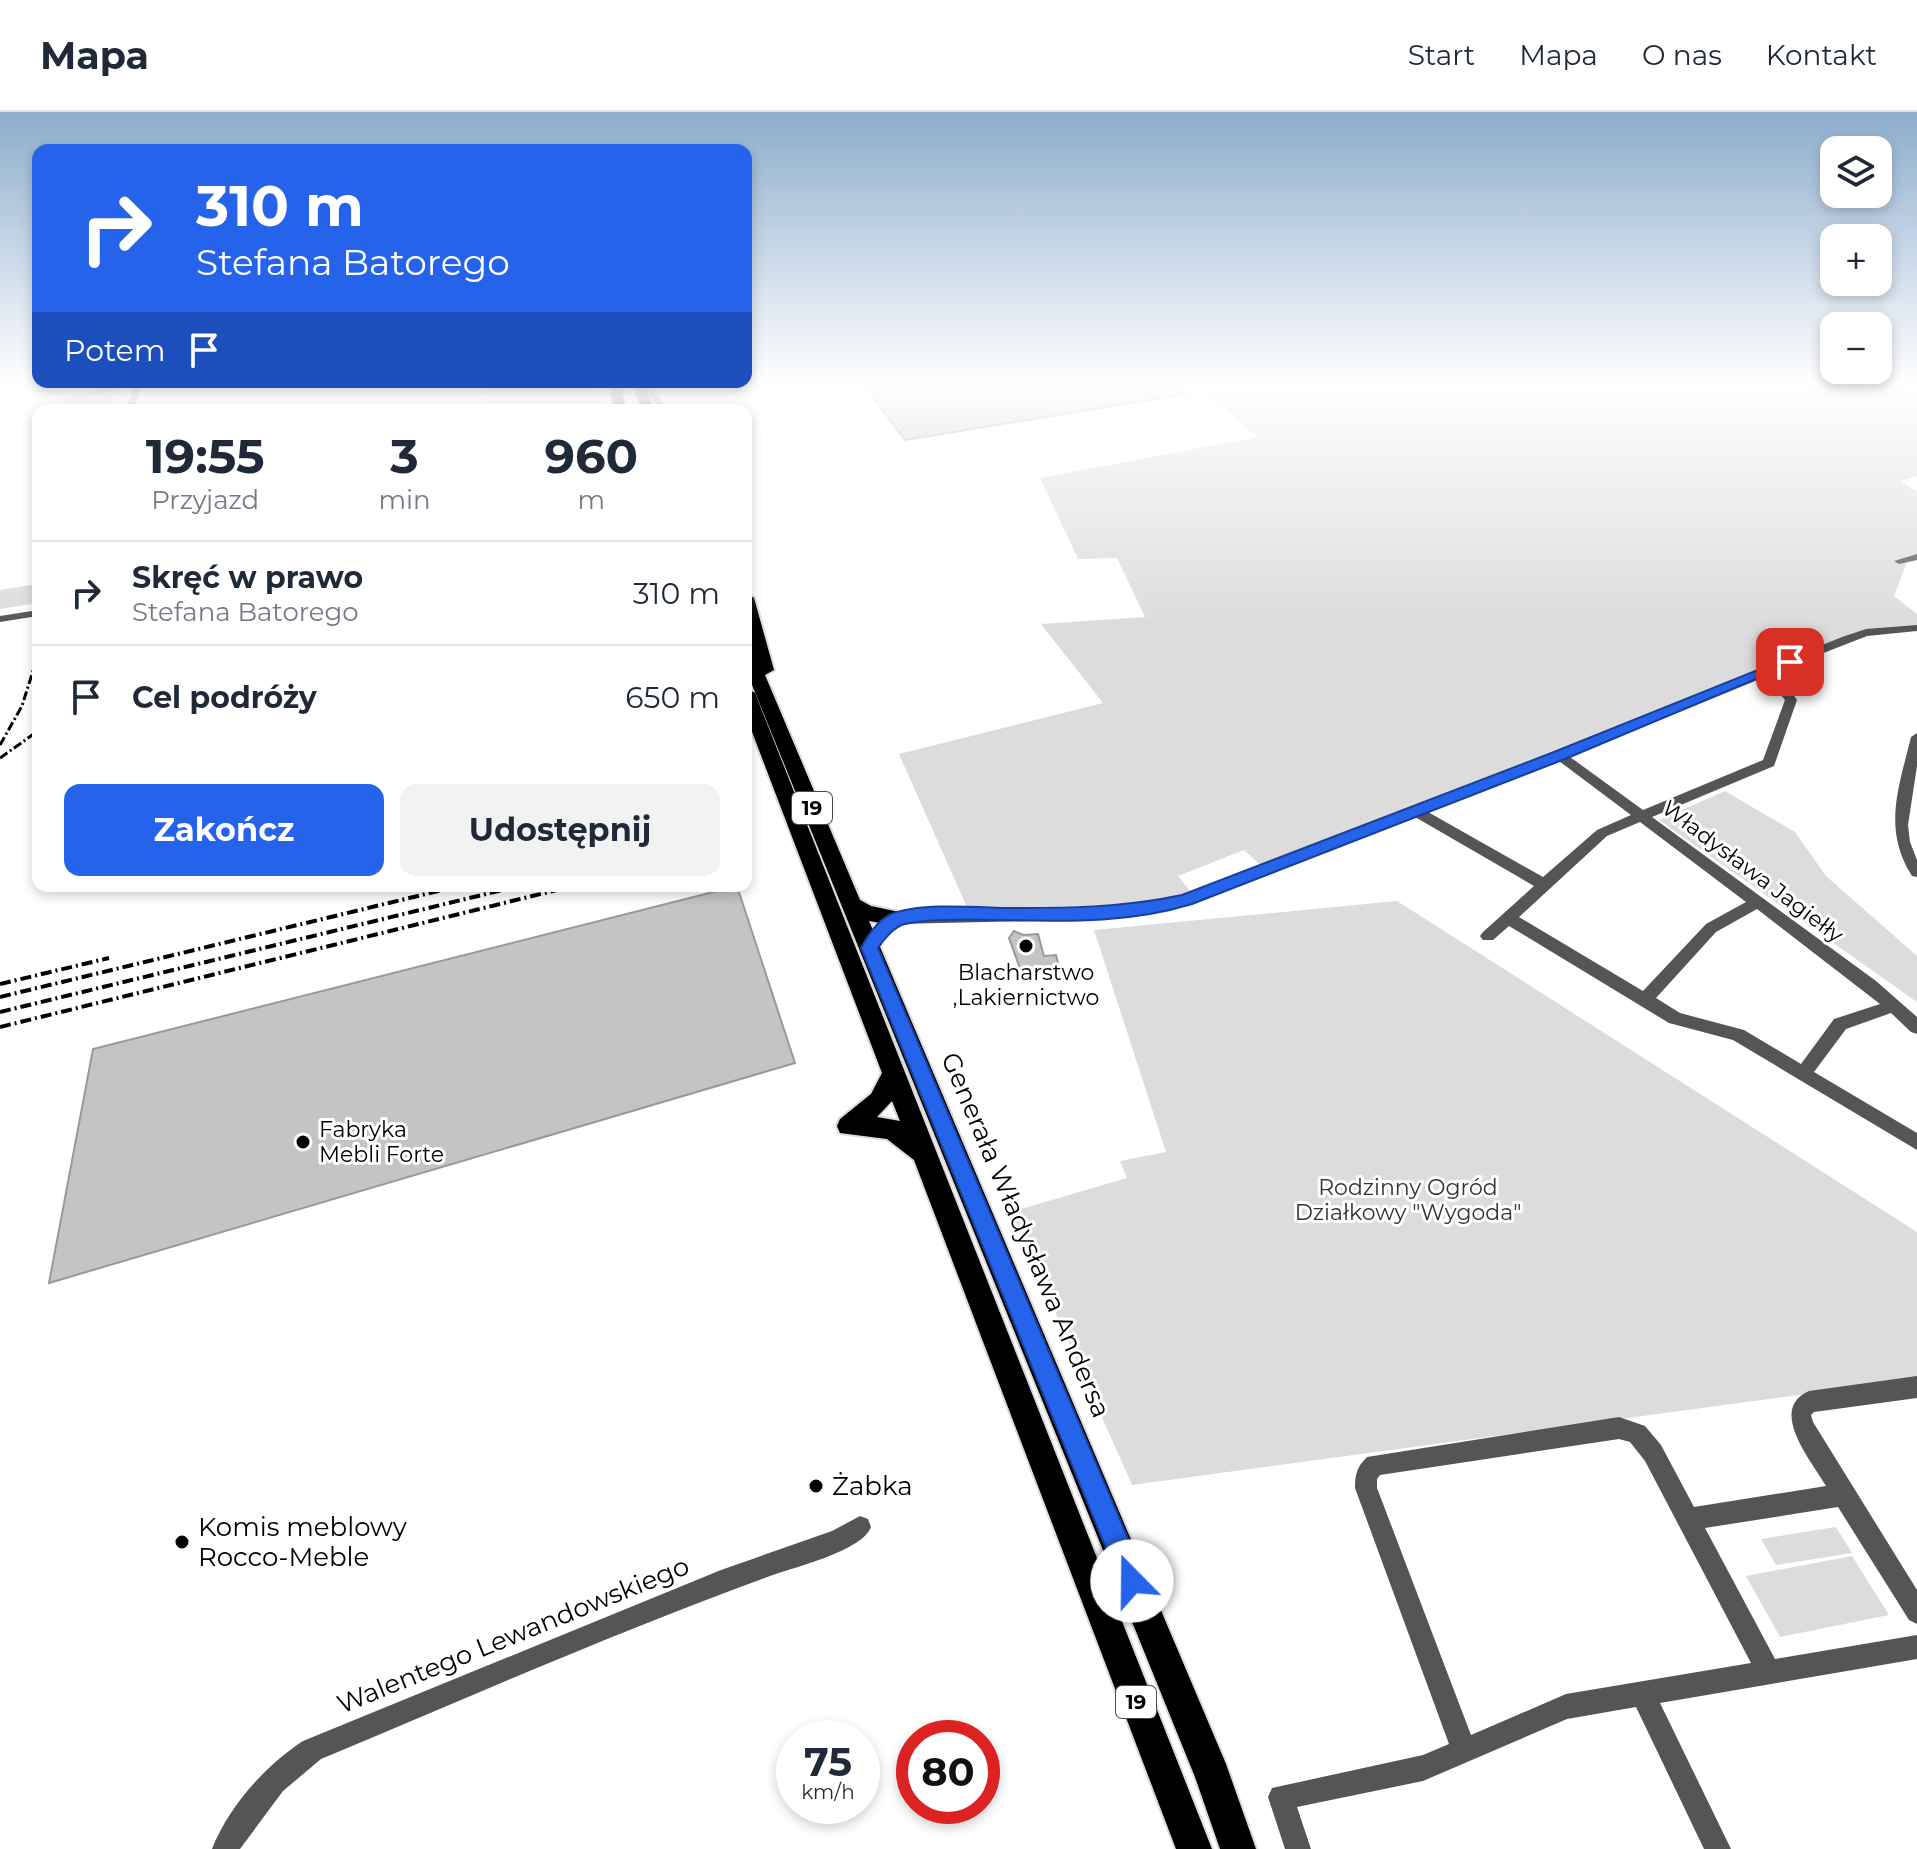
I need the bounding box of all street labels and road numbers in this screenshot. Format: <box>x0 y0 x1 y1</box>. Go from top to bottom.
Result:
road number: 19 <box>792 792 832 824</box>
street label: Władysława Jagiełły <box>1657 794 1849 948</box>
street label: Generała Władysława Andersa <box>934 1048 1118 1422</box>
street label: Walentego Lewandowskiego <box>332 1550 694 1720</box>
road number: 19 <box>1116 1686 1156 1718</box>

